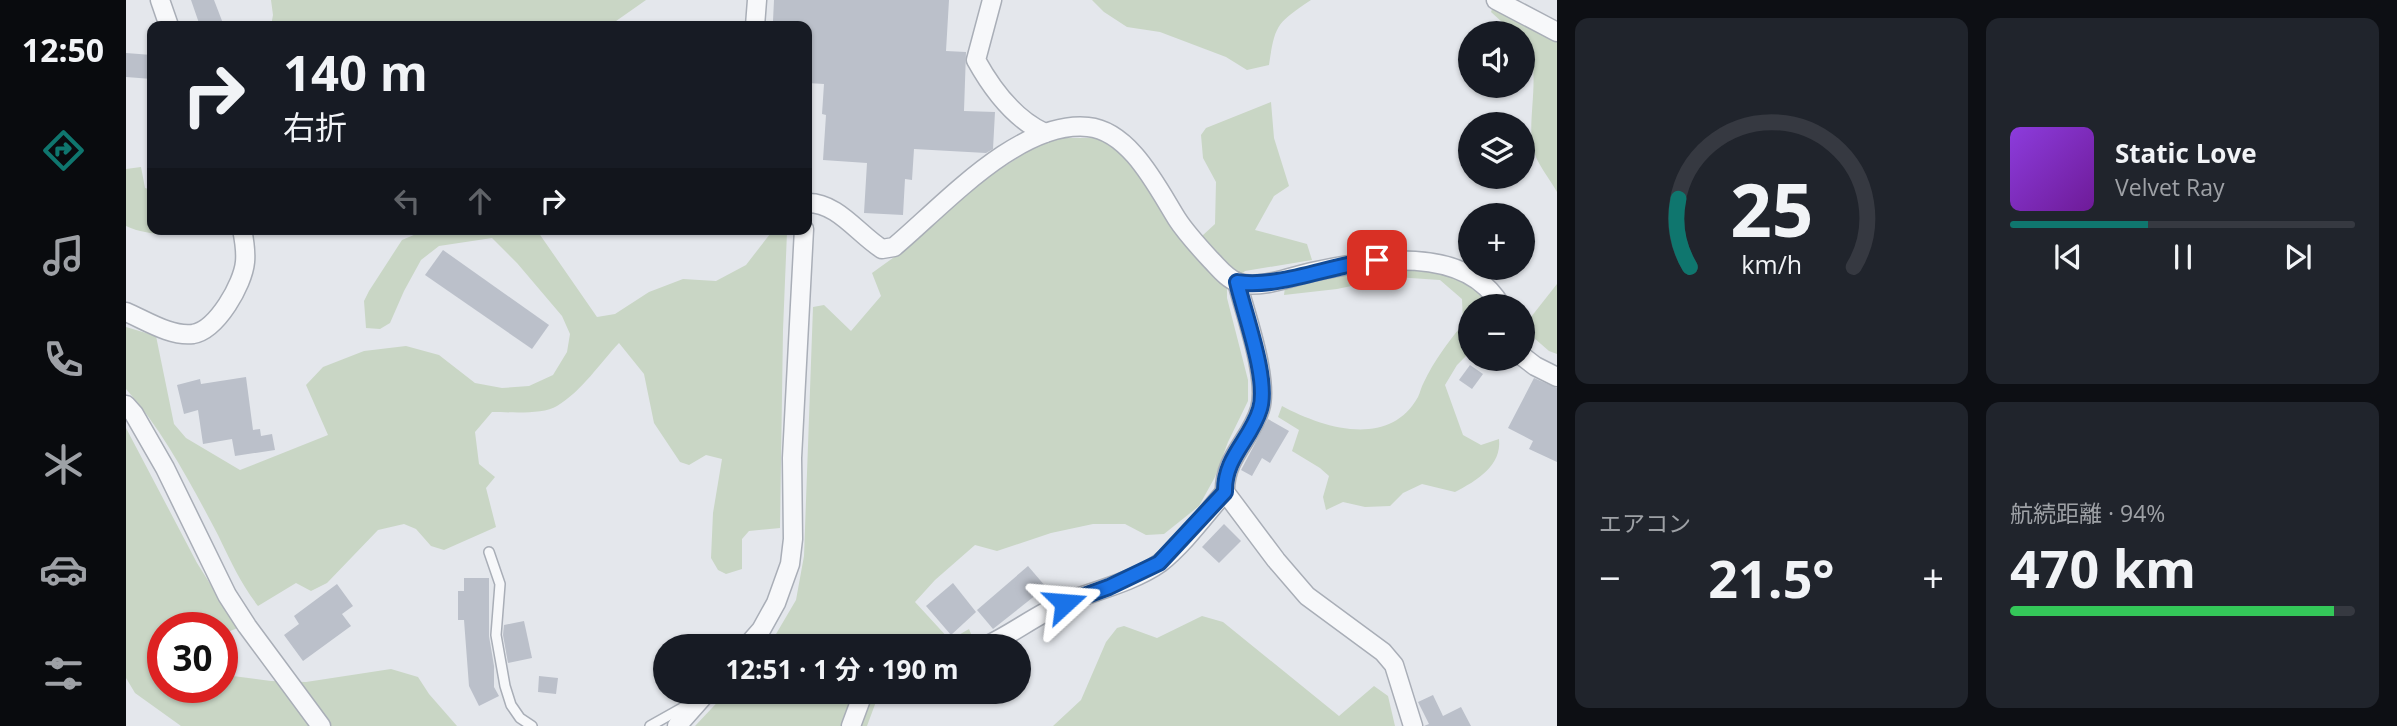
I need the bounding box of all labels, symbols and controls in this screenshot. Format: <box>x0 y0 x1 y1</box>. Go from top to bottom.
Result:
map controls <box>1458 21 1535 371</box>
button: sound <box>1458 21 1535 98</box>
text: 12:50 <box>22 28 104 71</box>
text: 140 m <box>283 39 428 105</box>
icon: right <box>168 49 259 140</box>
text: 右折 <box>283 105 347 148</box>
button: layers <box>1458 112 1535 189</box>
icon: directions <box>39 126 88 175</box>
text: Static Love <box>2115 135 2257 171</box>
text: 25 <box>1730 160 1813 259</box>
text: Velvet Ray <box>2115 171 2225 203</box>
icon: left <box>388 182 426 220</box>
icon: ahead <box>461 182 499 220</box>
icon: right <box>534 182 572 220</box>
button: + <box>1458 203 1535 280</box>
pin <box>1347 230 1407 290</box>
icon: music <box>39 231 88 280</box>
icon: previous <box>2049 238 2087 276</box>
icon: pause <box>2164 238 2202 276</box>
icon: next <box>2279 238 2317 276</box>
icon: arrive <box>1358 241 1396 279</box>
text: km/h <box>1741 247 1802 281</box>
button: − <box>1458 294 1535 371</box>
icon: phone <box>39 335 88 384</box>
icon: climate <box>39 440 88 489</box>
text: 航続距離 · 94% <box>2010 497 2165 529</box>
text: エアコン <box>1599 507 1691 539</box>
text: 470 km <box>2010 532 2196 603</box>
text: 21.5° <box>1708 542 1835 613</box>
icon: car <box>39 545 88 594</box>
text: − <box>1599 551 1621 603</box>
text: + <box>1922 551 1944 603</box>
position arrow <box>1028 566 1102 640</box>
speed limit sign: 30 <box>147 612 238 703</box>
icon: filters <box>39 649 88 698</box>
text: 12:51 · 1 分 · 190 m <box>725 651 959 687</box>

